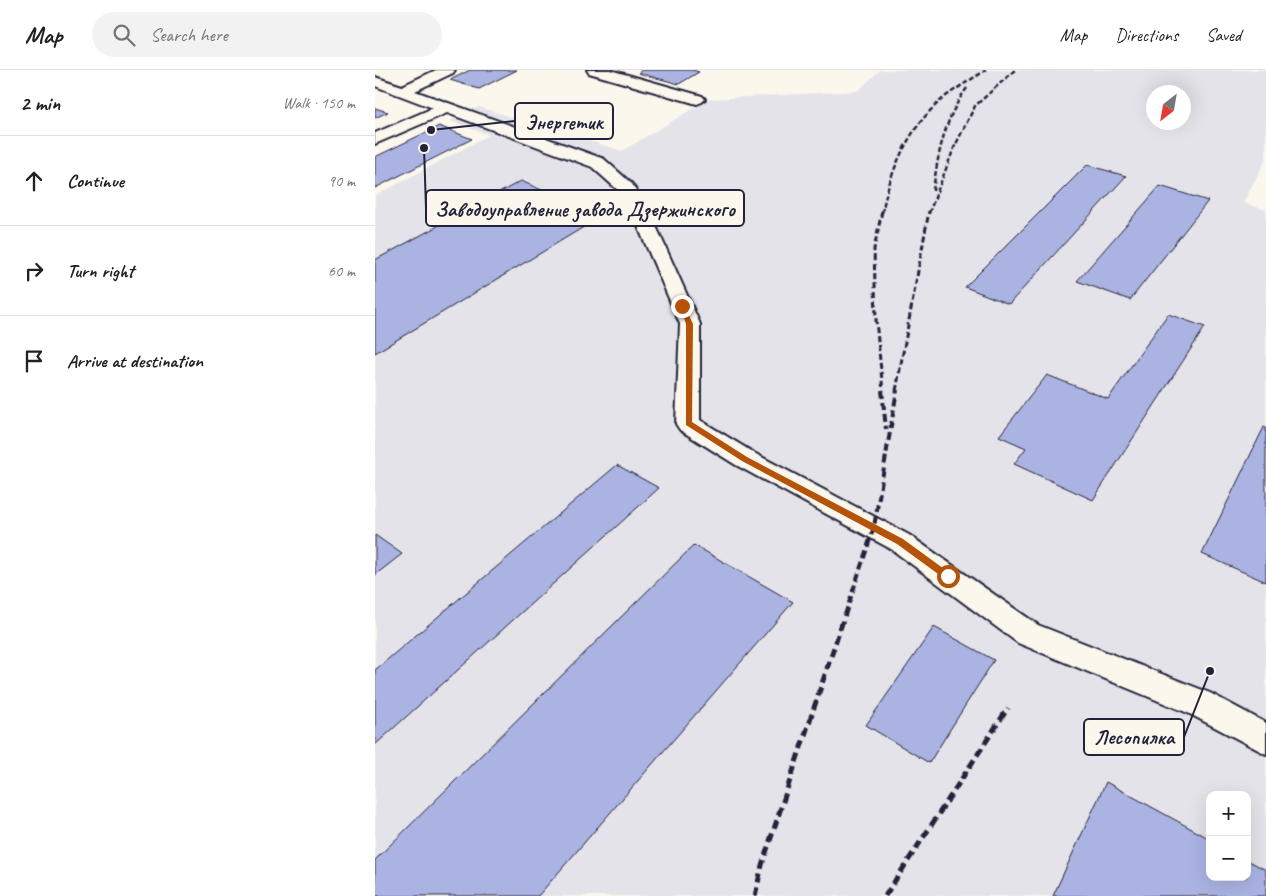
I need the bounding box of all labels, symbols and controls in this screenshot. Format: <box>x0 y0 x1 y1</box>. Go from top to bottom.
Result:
search box <box>92 12 442 57</box>
text: Map <box>25 20 62 50</box>
icon: search <box>110 21 138 49</box>
text: Search here <box>150 23 228 47</box>
text: Map <box>1060 24 1087 46</box>
text: Directions <box>1115 24 1178 46</box>
text: Saved <box>1206 24 1241 46</box>
north arrow <box>1146 85 1191 130</box>
text: 2 min <box>20 90 60 116</box>
text: Walk · 150 m <box>283 93 355 113</box>
callout: Энергетик <box>515 103 613 139</box>
text: Энергетик <box>525 109 604 135</box>
icon: ahead <box>20 167 48 195</box>
text: Continue <box>67 169 124 193</box>
text: 90 m <box>328 171 355 191</box>
callout: Заводоуправление завода Дзержинского <box>426 190 744 226</box>
text: Заводоуправление завода Дзержинского <box>435 196 737 223</box>
icon: right <box>20 257 48 285</box>
text: Turn right <box>67 259 134 283</box>
text: 60 m <box>328 261 355 281</box>
route end <box>671 295 694 318</box>
icon: arrive <box>20 347 48 375</box>
text: Arrive at destination <box>67 349 203 373</box>
route start <box>937 565 960 588</box>
callout: Лесопилка <box>1084 719 1184 755</box>
text: Лесопилка <box>1094 724 1176 750</box>
map controls <box>1206 791 1251 881</box>
button: + <box>1206 791 1251 836</box>
button: − <box>1206 836 1251 881</box>

